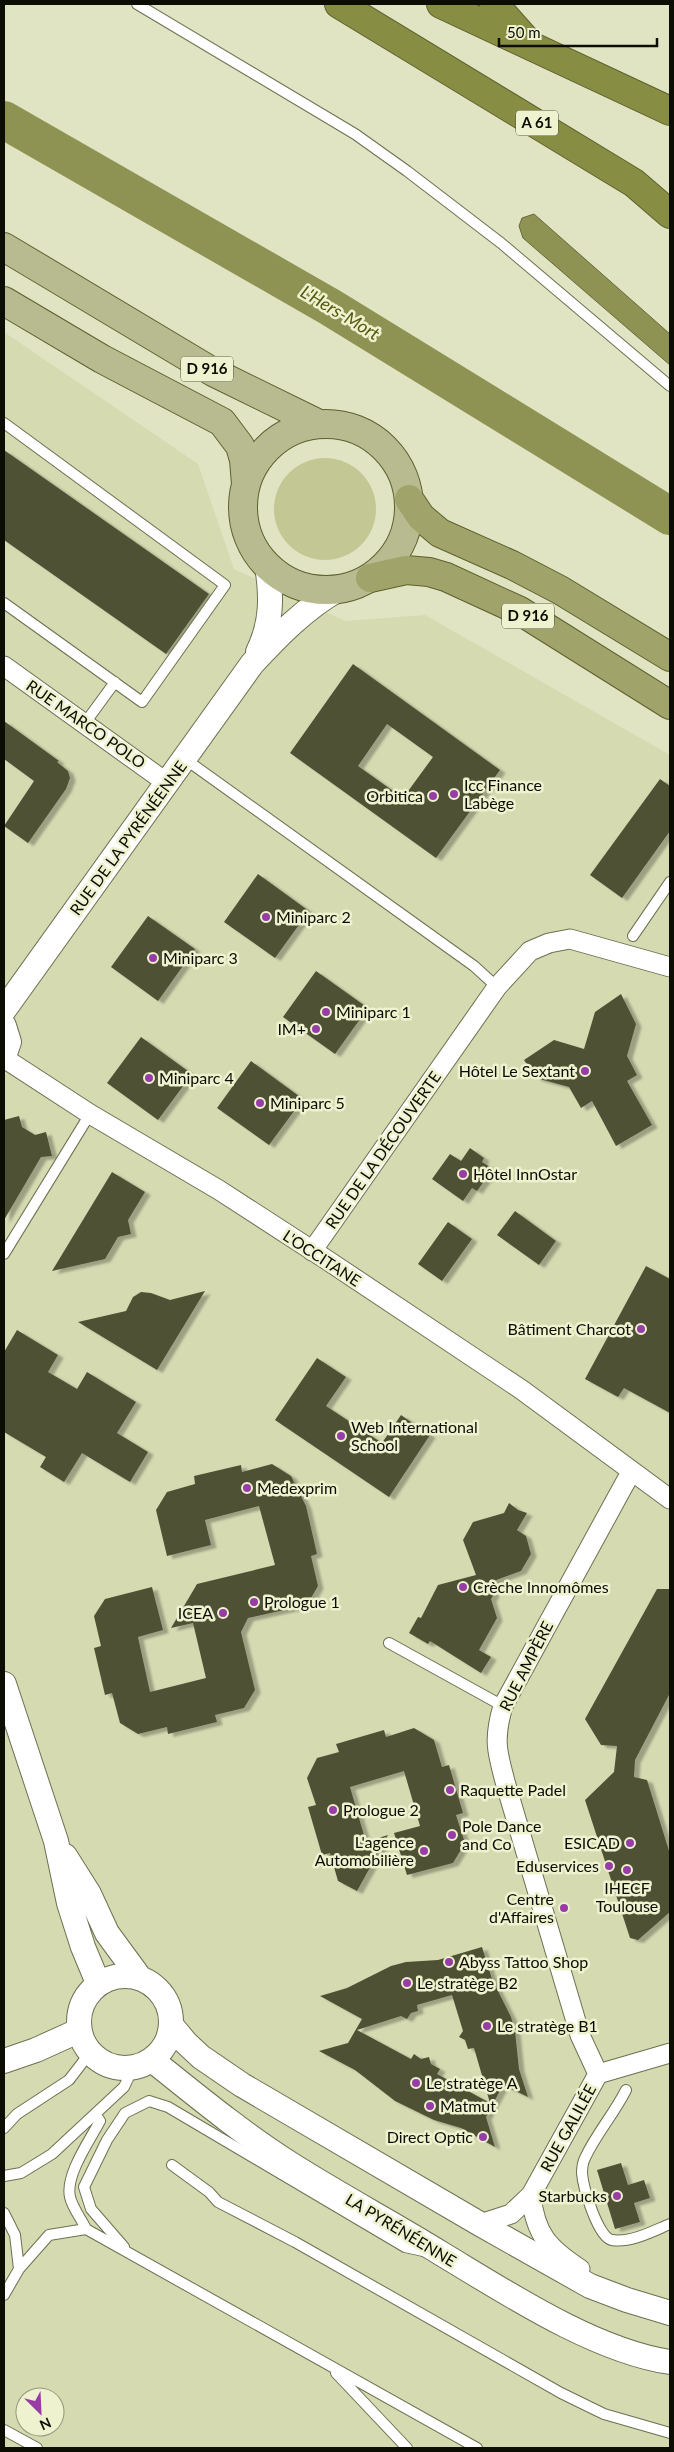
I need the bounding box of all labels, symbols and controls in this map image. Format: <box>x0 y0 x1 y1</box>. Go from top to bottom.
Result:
scale bar <box>499 15 656 47</box>
text: 50 m <box>507 23 541 41</box>
road number: A 61 <box>516 110 558 136</box>
water label: L'Hers-Mort <box>297 280 385 345</box>
road number: D 916 <box>181 356 233 382</box>
road number: D 916 <box>502 604 554 628</box>
street label: RUE MARCO POLO <box>23 675 150 772</box>
street label: RUE DE LA PYRÉNÉENNE <box>65 757 190 919</box>
place label: Icc Finance Labège <box>464 775 542 812</box>
place label: Orbitica <box>366 786 423 805</box>
marker: Icc Finance Labège <box>448 788 460 800</box>
marker: Orbitica <box>427 790 439 802</box>
place label: Miniparc 2 <box>276 907 351 926</box>
marker: Miniparc 2 <box>260 911 272 923</box>
place label: Miniparc 3 <box>163 948 238 967</box>
marker: Miniparc 3 <box>147 952 159 964</box>
place label: Miniparc 1 <box>336 1002 411 1021</box>
marker: Miniparc 1 <box>320 1006 332 1018</box>
place label: IM+ <box>277 1019 306 1038</box>
marker: IM+ <box>310 1023 322 1035</box>
place label: Hôtel Le Sextant <box>459 1061 575 1080</box>
marker: Hôtel Le Sextant <box>579 1065 591 1077</box>
street label: RUE DE LA DÉCOUVERTE <box>321 1067 444 1232</box>
place label: Miniparc 4 <box>159 1068 234 1087</box>
marker: Miniparc 4 <box>143 1072 155 1084</box>
place label: Miniparc 5 <box>270 1093 345 1112</box>
marker: Miniparc 5 <box>254 1097 266 1109</box>
place label: Hôtel InnOstar <box>473 1164 577 1183</box>
marker: Hôtel InnOstar <box>457 1168 469 1180</box>
street label: L'OCCITANE <box>280 1225 365 1290</box>
place label: Bâtiment Charcot <box>508 1319 631 1338</box>
marker: Bâtiment Charcot <box>635 1323 647 1335</box>
place label: Web International School <box>351 1417 478 1454</box>
marker: Web International School <box>335 1430 347 1442</box>
place label: Medexprim <box>257 1478 337 1497</box>
marker: Medexprim <box>241 1482 253 1494</box>
place label: Crèche Innomômes <box>473 1577 609 1596</box>
marker: Crèche Innomômes <box>457 1581 469 1593</box>
place label: Prologue 1 <box>264 1592 340 1611</box>
marker: Prologue 1 <box>248 1596 260 1608</box>
place label: ICEA <box>178 1603 213 1622</box>
marker: ICEA <box>217 1607 229 1619</box>
street label: RUE AMPÈRE <box>495 1618 556 1714</box>
place label: Raquette Padel <box>460 1780 566 1799</box>
marker: Raquette Padel <box>444 1784 456 1796</box>
place label: Prologue 2 <box>343 1800 419 1819</box>
marker: Prologue 2 <box>327 1804 339 1816</box>
place label: Pole Dance and Co <box>462 1816 541 1853</box>
marker: Pole Dance and Co <box>446 1829 458 1841</box>
place label: L'agence Automobilière <box>315 1832 414 1869</box>
place label: ESICAD <box>564 1833 620 1852</box>
marker: ESICAD <box>624 1837 636 1849</box>
marker: L'agence Automobilière <box>418 1845 430 1857</box>
place label: Eduservices <box>516 1856 599 1875</box>
marker: Eduservices <box>603 1860 615 1872</box>
marker: IHECF Toulouse <box>621 1864 633 1876</box>
place label: IHECF Toulouse <box>596 1878 658 1915</box>
place label: Centre d'Affaires <box>489 1889 554 1926</box>
marker: Centre d'Affaires <box>558 1902 570 1914</box>
place label: Abyss Tattoo Shop <box>459 1952 588 1971</box>
marker: Abyss Tattoo Shop <box>443 1956 455 1968</box>
place label: Le stratège B2 <box>417 1973 518 1992</box>
marker: Le stratège B2 <box>401 1977 413 1989</box>
place label: Le stratège B1 <box>497 2016 598 2035</box>
marker: Le stratège B1 <box>481 2020 493 2032</box>
place label: Le stratège A <box>426 2073 518 2092</box>
marker: Le stratège A <box>410 2077 422 2089</box>
street label: RUE GALILÉE <box>536 2081 599 2175</box>
place label: Matmut <box>440 2096 496 2115</box>
marker: Matmut <box>424 2100 436 2112</box>
place label: Direct Optic <box>387 2127 473 2146</box>
marker: Direct Optic <box>477 2131 489 2143</box>
place label: Starbucks <box>539 2186 607 2205</box>
street label: LA PYRÉNÉENNE <box>343 2189 460 2270</box>
marker: Starbucks <box>611 2190 623 2202</box>
north arrow <box>15 2387 65 2437</box>
text: N <box>37 2414 54 2434</box>

